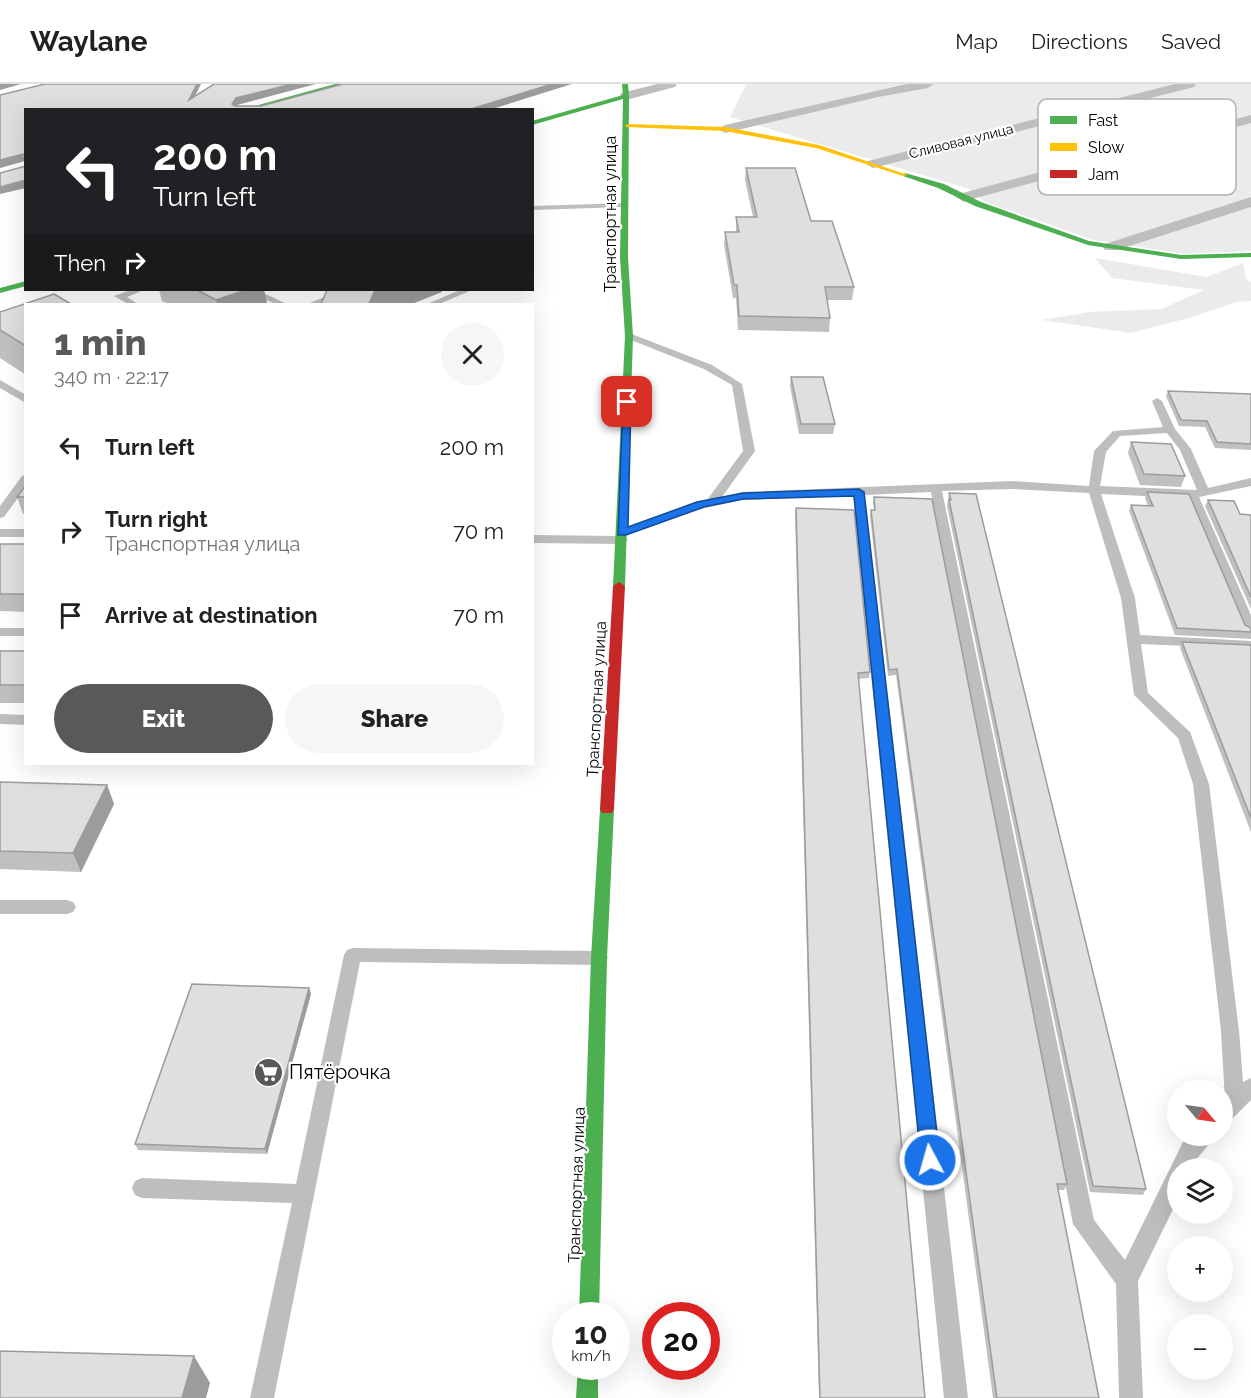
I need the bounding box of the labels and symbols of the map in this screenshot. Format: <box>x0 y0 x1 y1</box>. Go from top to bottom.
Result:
legend <box>1038 99 1236 195</box>
text: Fast <box>1088 111 1119 130</box>
street label: Сливовая улица <box>907 120 1015 162</box>
street label: Транспортная улица <box>601 136 620 292</box>
text: Slow <box>1088 138 1124 157</box>
text: Jam <box>1088 165 1119 184</box>
pin <box>601 376 652 427</box>
street label: Транспортная улица <box>583 620 610 778</box>
supermarket icon: Пятёрочка <box>252 1056 284 1088</box>
place label: Пятёрочка <box>289 1060 391 1084</box>
north arrow <box>1167 1080 1233 1146</box>
street label: Транспортная улица <box>564 1107 589 1263</box>
position arrow <box>898 1128 962 1192</box>
speed limit sign: 20 <box>642 1302 720 1380</box>

